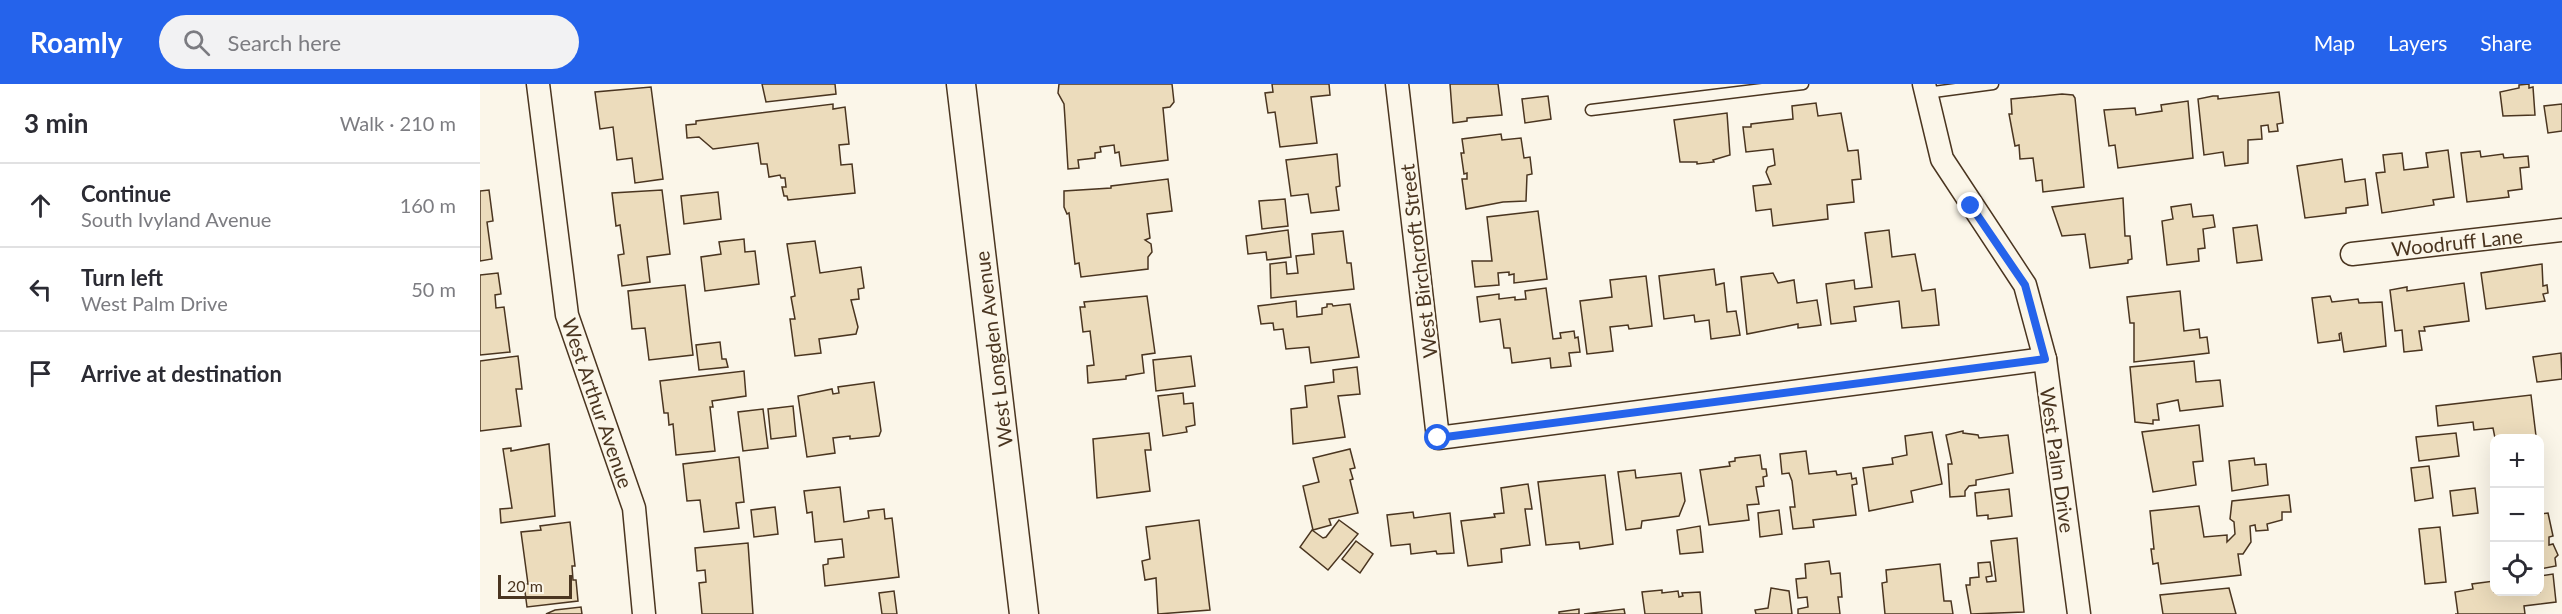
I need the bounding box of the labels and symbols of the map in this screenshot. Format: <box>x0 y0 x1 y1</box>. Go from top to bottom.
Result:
street label: West Birchcroft Street <box>1394 163 1442 359</box>
route end <box>1957 192 1983 218</box>
street label: Woodruff Lane <box>2390 223 2524 261</box>
street label: West Longden Avenue <box>969 250 1017 448</box>
street label: West Arthur Avenue <box>558 315 638 491</box>
street label: West Palm Drive <box>2036 386 2080 534</box>
route start <box>1424 424 1450 450</box>
scale bar <box>498 572 572 600</box>

